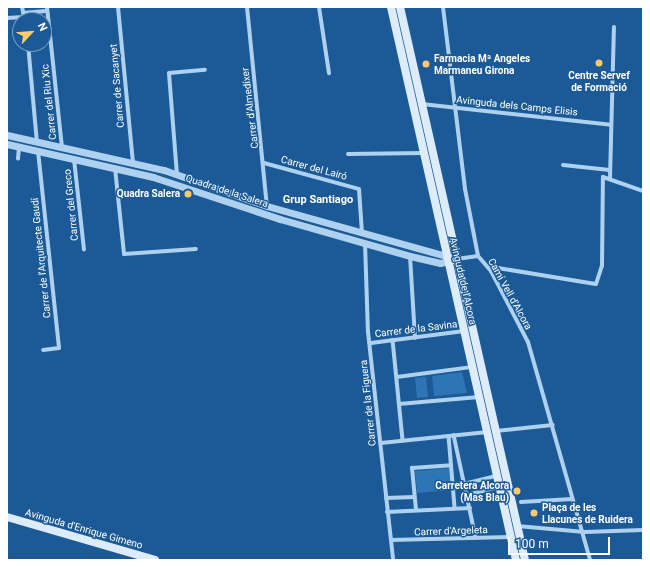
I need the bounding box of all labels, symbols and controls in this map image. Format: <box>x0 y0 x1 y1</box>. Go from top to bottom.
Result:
north arrow <box>12 12 52 52</box>
text: N <box>35 21 50 33</box>
street label: Carrer de Sacanyet <box>107 44 127 128</box>
place label: Farmacia Mª Angeles Marmaneu Girona <box>434 52 530 76</box>
marker: Centre Servef de Formació <box>594 58 604 68</box>
marker: Farmacia Mª Angeles Marmaneu Girona <box>421 59 431 69</box>
street label: Carrer del Riu Xic <box>39 63 59 141</box>
street label: Carrer d'Almedíxer <box>239 67 261 149</box>
place label: Centre Servef de Formació <box>568 69 630 92</box>
street label: Avinguda dels Camps Elisis <box>456 94 578 118</box>
street label: Carrer del Lairó <box>280 153 348 183</box>
street label: Carrer del Greco <box>61 169 81 241</box>
street label: Quadra de la Salera <box>184 172 270 210</box>
place label: Quadra Salera <box>117 188 180 200</box>
marker: Quadra Salera <box>183 189 193 199</box>
district label: Grup Santiago <box>283 193 353 207</box>
street label: Carrer de l'Arquitecte Gaudí <box>29 197 53 319</box>
street label: Avinguda de l'Alcora <box>447 236 479 326</box>
street label: Camí Vell d'Alcora <box>485 256 535 332</box>
street label: Carrer de la Savina <box>374 318 458 340</box>
street label: Carrer de la Figuera <box>358 359 378 447</box>
place label: Carretera Alcora (Mas Blau) <box>435 479 509 502</box>
marker: Carretera Alcora (Mas Blau) <box>512 486 522 496</box>
place label: Plaça de les Llacunes de Ruidera <box>542 501 633 524</box>
street label: Avinguda d'Enrique Gimeno <box>24 506 144 552</box>
marker: Plaça de les Llacunes de Ruidera <box>529 508 539 518</box>
street label: Carrer d'Argeleta <box>414 524 488 538</box>
scale bar <box>510 529 612 555</box>
text: 100 m <box>515 537 549 551</box>

